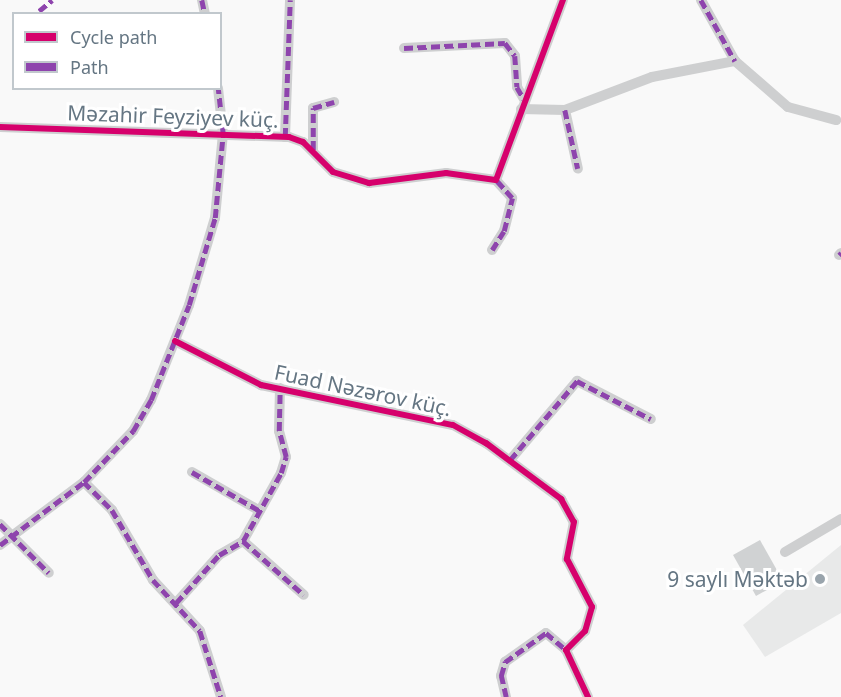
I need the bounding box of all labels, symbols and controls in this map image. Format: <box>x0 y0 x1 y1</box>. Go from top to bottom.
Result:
legend <box>12 12 222 90</box>
text: Cycle path <box>70 25 157 49</box>
text: Path <box>70 55 109 79</box>
street label: Məzahir Feyziyev küç. <box>67 100 279 132</box>
street label: Fuad Nəzərov küç. <box>272 359 454 421</box>
place label: 9 saylı Məktəb <box>667 566 808 592</box>
marker: 9 saylı Məktəb <box>813 572 827 586</box>

